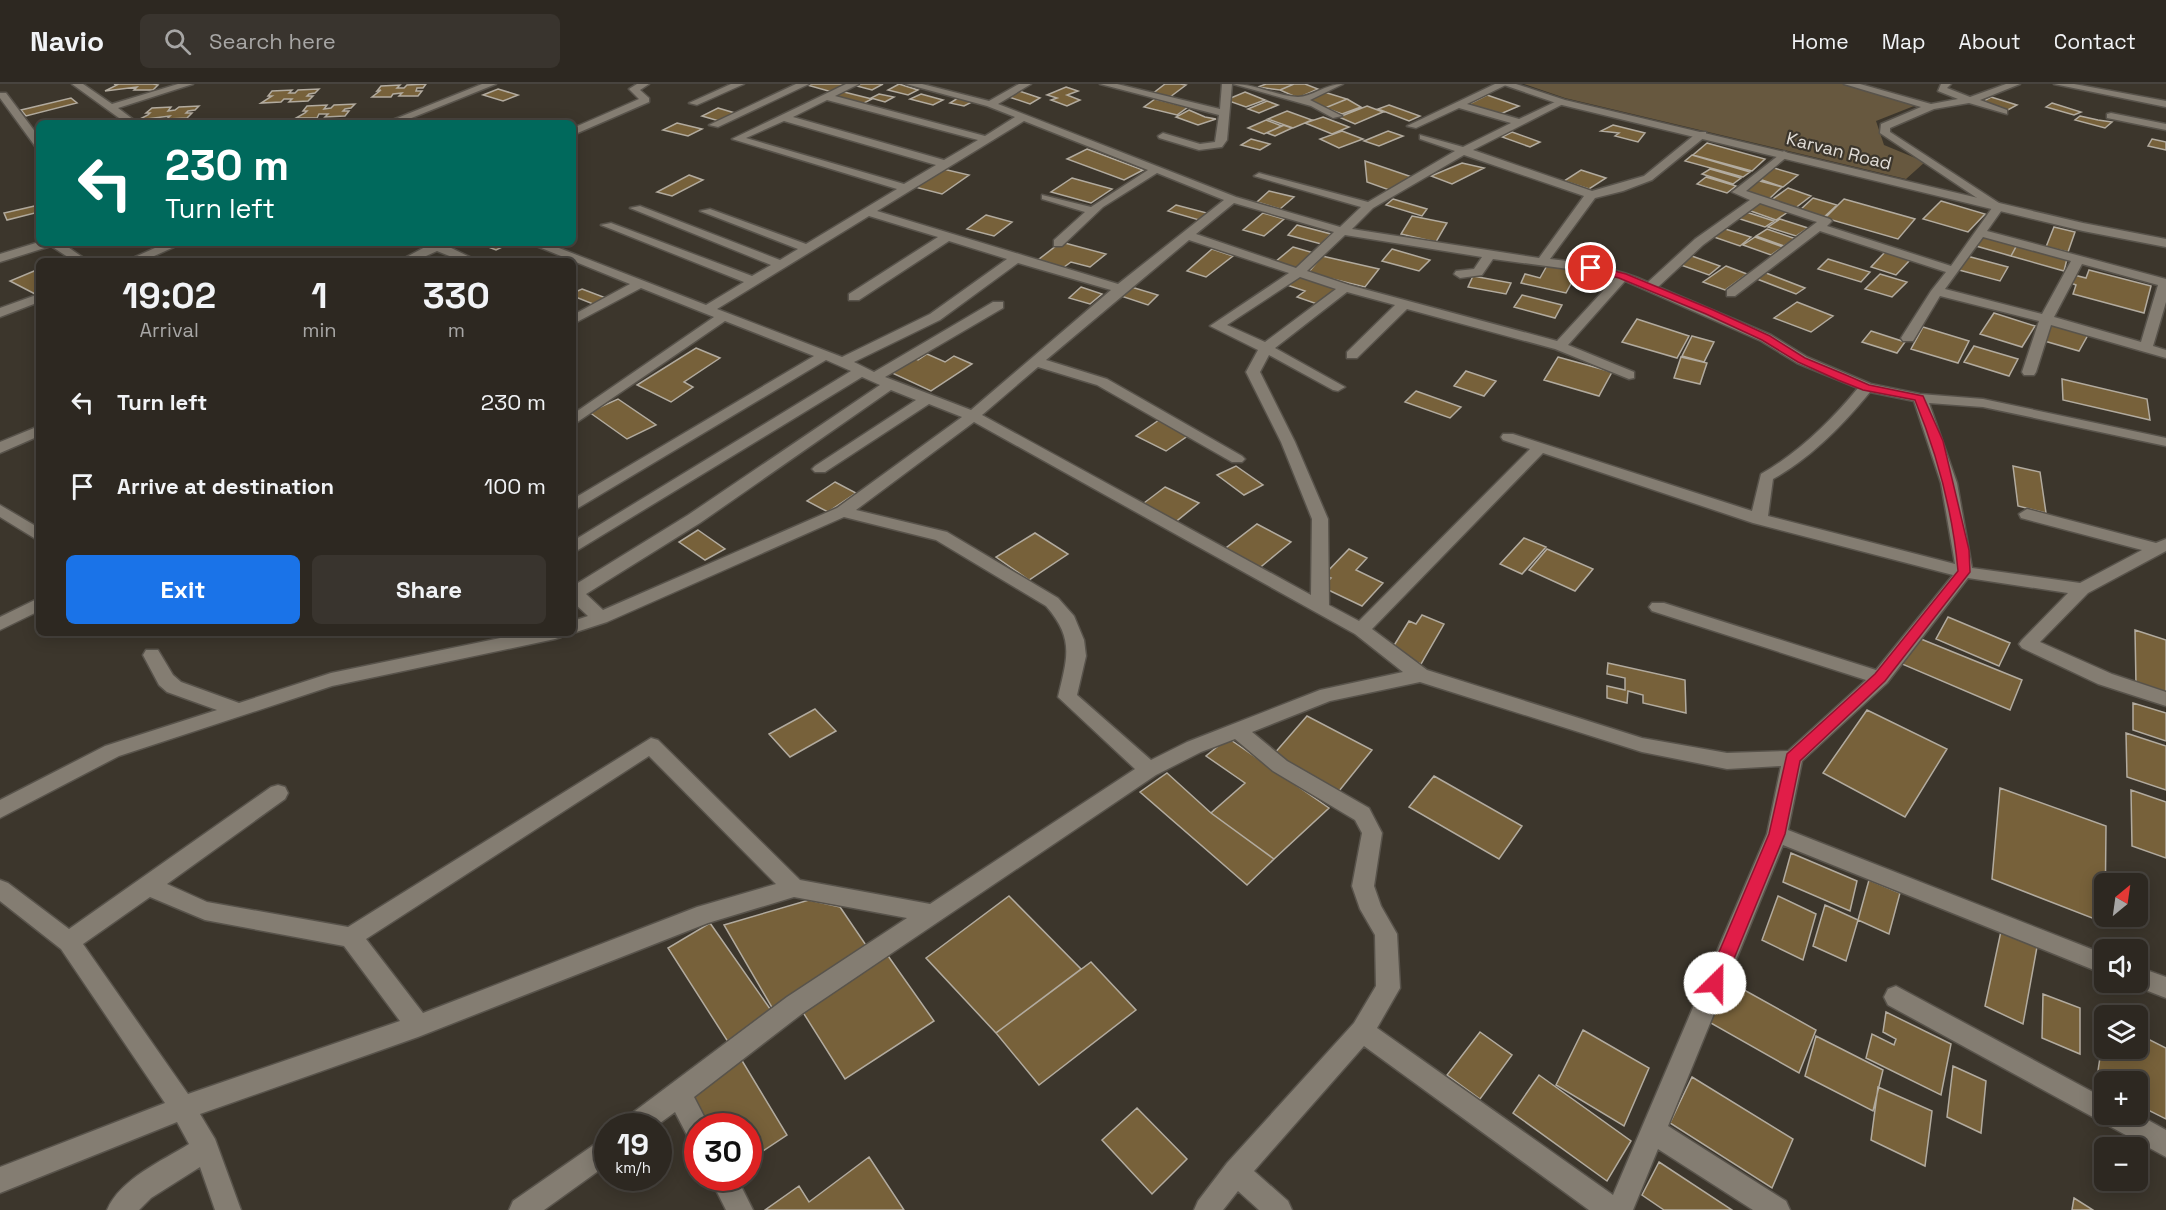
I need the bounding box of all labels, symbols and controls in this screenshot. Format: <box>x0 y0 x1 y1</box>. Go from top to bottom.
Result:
search box <box>140 14 560 68</box>
text: Navio <box>30 23 104 59</box>
icon: search <box>161 25 194 58</box>
text: Search here <box>209 27 336 55</box>
text: Home <box>1791 28 1849 55</box>
text: Map <box>1882 28 1926 55</box>
text: About <box>1959 28 2021 55</box>
text: Contact <box>2054 28 2136 55</box>
street label: Karvan Road <box>1784 126 1894 175</box>
text: 230 m <box>165 139 289 192</box>
icon: left <box>66 144 144 222</box>
text: Turn left <box>165 191 275 226</box>
pin <box>1565 242 1616 293</box>
icon: arrive <box>1574 251 1607 284</box>
text: 19:02 <box>122 273 216 319</box>
text: 1 <box>311 273 328 319</box>
text: 330 <box>423 273 490 319</box>
text: Arrival <box>139 317 199 343</box>
text: min <box>302 317 337 343</box>
text: m <box>448 317 465 343</box>
icon: left <box>66 386 99 419</box>
text: Turn left <box>117 388 207 416</box>
text: 230 m <box>481 388 546 416</box>
icon: arrive <box>66 470 99 503</box>
text: Arrive at destination <box>117 472 334 500</box>
text: 100 m <box>484 472 546 500</box>
button: Exit <box>66 555 300 624</box>
button: Share <box>312 555 546 624</box>
north arrow <box>2094 873 2148 927</box>
map controls <box>2094 873 2148 1191</box>
button: sound <box>2094 939 2148 993</box>
position arrow <box>1683 951 1747 1015</box>
button: layers <box>2094 1005 2148 1059</box>
button: + <box>2094 1071 2148 1125</box>
speed limit sign: 30 <box>684 1113 762 1191</box>
text: 19 <box>617 1125 649 1164</box>
button: − <box>2094 1137 2148 1191</box>
text: km/h <box>615 1158 651 1177</box>

